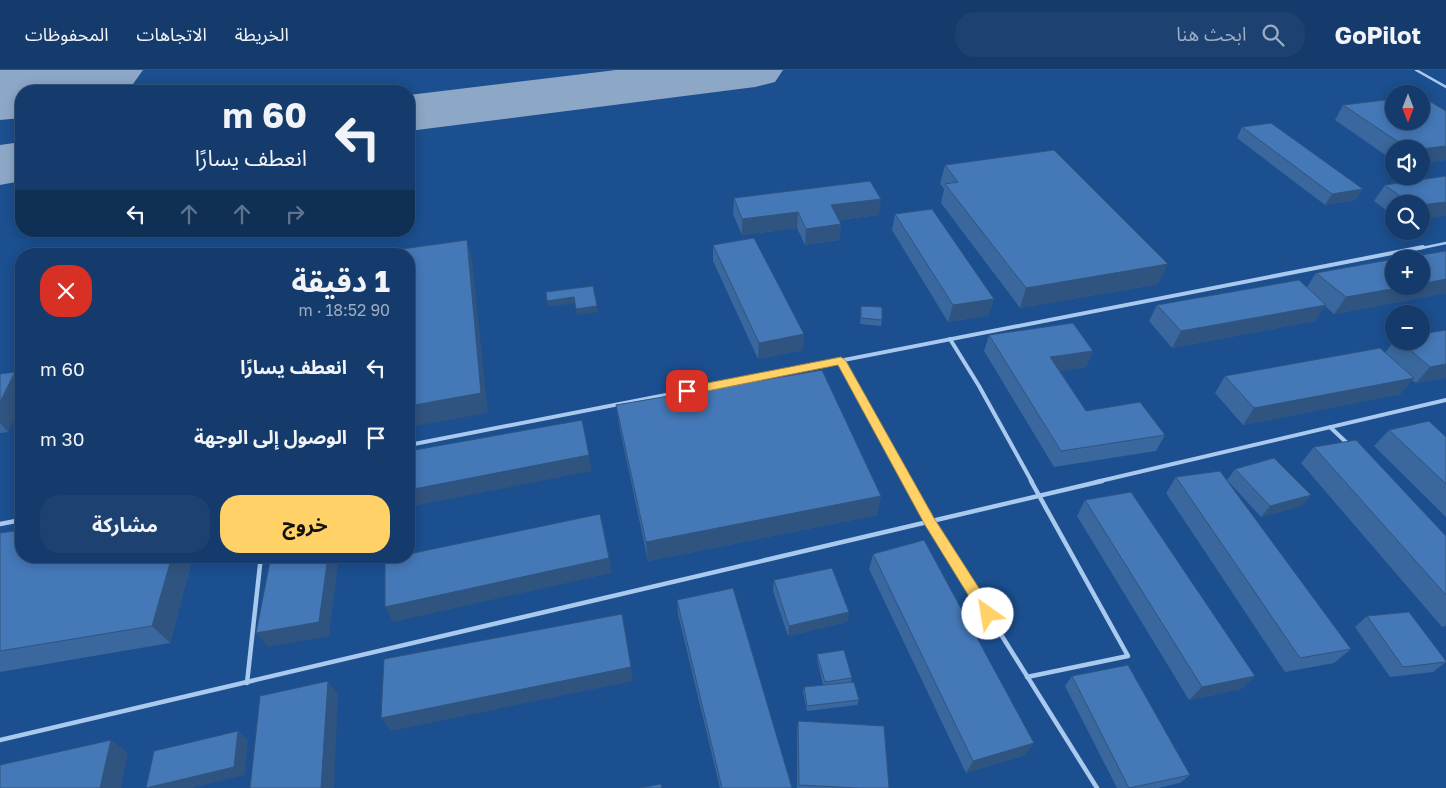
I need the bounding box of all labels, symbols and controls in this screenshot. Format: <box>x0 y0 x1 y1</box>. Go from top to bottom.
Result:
search box <box>955 12 1305 57</box>
text: GoPilot <box>1335 20 1421 49</box>
icon: search <box>1259 21 1287 49</box>
text: ابحث هنا <box>1176 22 1247 45</box>
text: المحفوظات <box>25 23 109 45</box>
text: الاتجاهات <box>137 23 207 45</box>
text: الخريطة <box>235 23 289 45</box>
north arrow <box>1385 85 1430 130</box>
map controls <box>1385 85 1430 350</box>
text: 60 m <box>223 94 307 136</box>
icon: left <box>325 105 390 170</box>
button: sound <box>1385 140 1430 185</box>
text: انعطف يسارًا <box>195 144 307 171</box>
button: search <box>1385 195 1430 240</box>
icon: left <box>122 200 150 228</box>
icon: ahead <box>175 200 203 228</box>
icon: ahead <box>228 200 256 228</box>
icon: right <box>281 200 309 228</box>
button: + <box>1385 250 1430 295</box>
text: 1 دقيقة <box>292 263 390 299</box>
button: close <box>40 265 92 317</box>
text: 90 m · 18:52 <box>299 300 390 320</box>
button: − <box>1385 305 1430 350</box>
icon: left <box>362 354 390 382</box>
text: انعطف يسارًا <box>240 355 347 378</box>
text: 60 m <box>40 357 85 380</box>
pin <box>666 370 708 412</box>
icon: arrive <box>673 377 701 405</box>
icon: arrive <box>362 424 390 452</box>
text: الوصول إلى الوجهة <box>194 425 347 448</box>
text: 30 m <box>40 427 85 450</box>
button: مشاركة <box>40 495 210 553</box>
button: خروج <box>220 495 390 553</box>
position arrow <box>961 587 1013 639</box>

